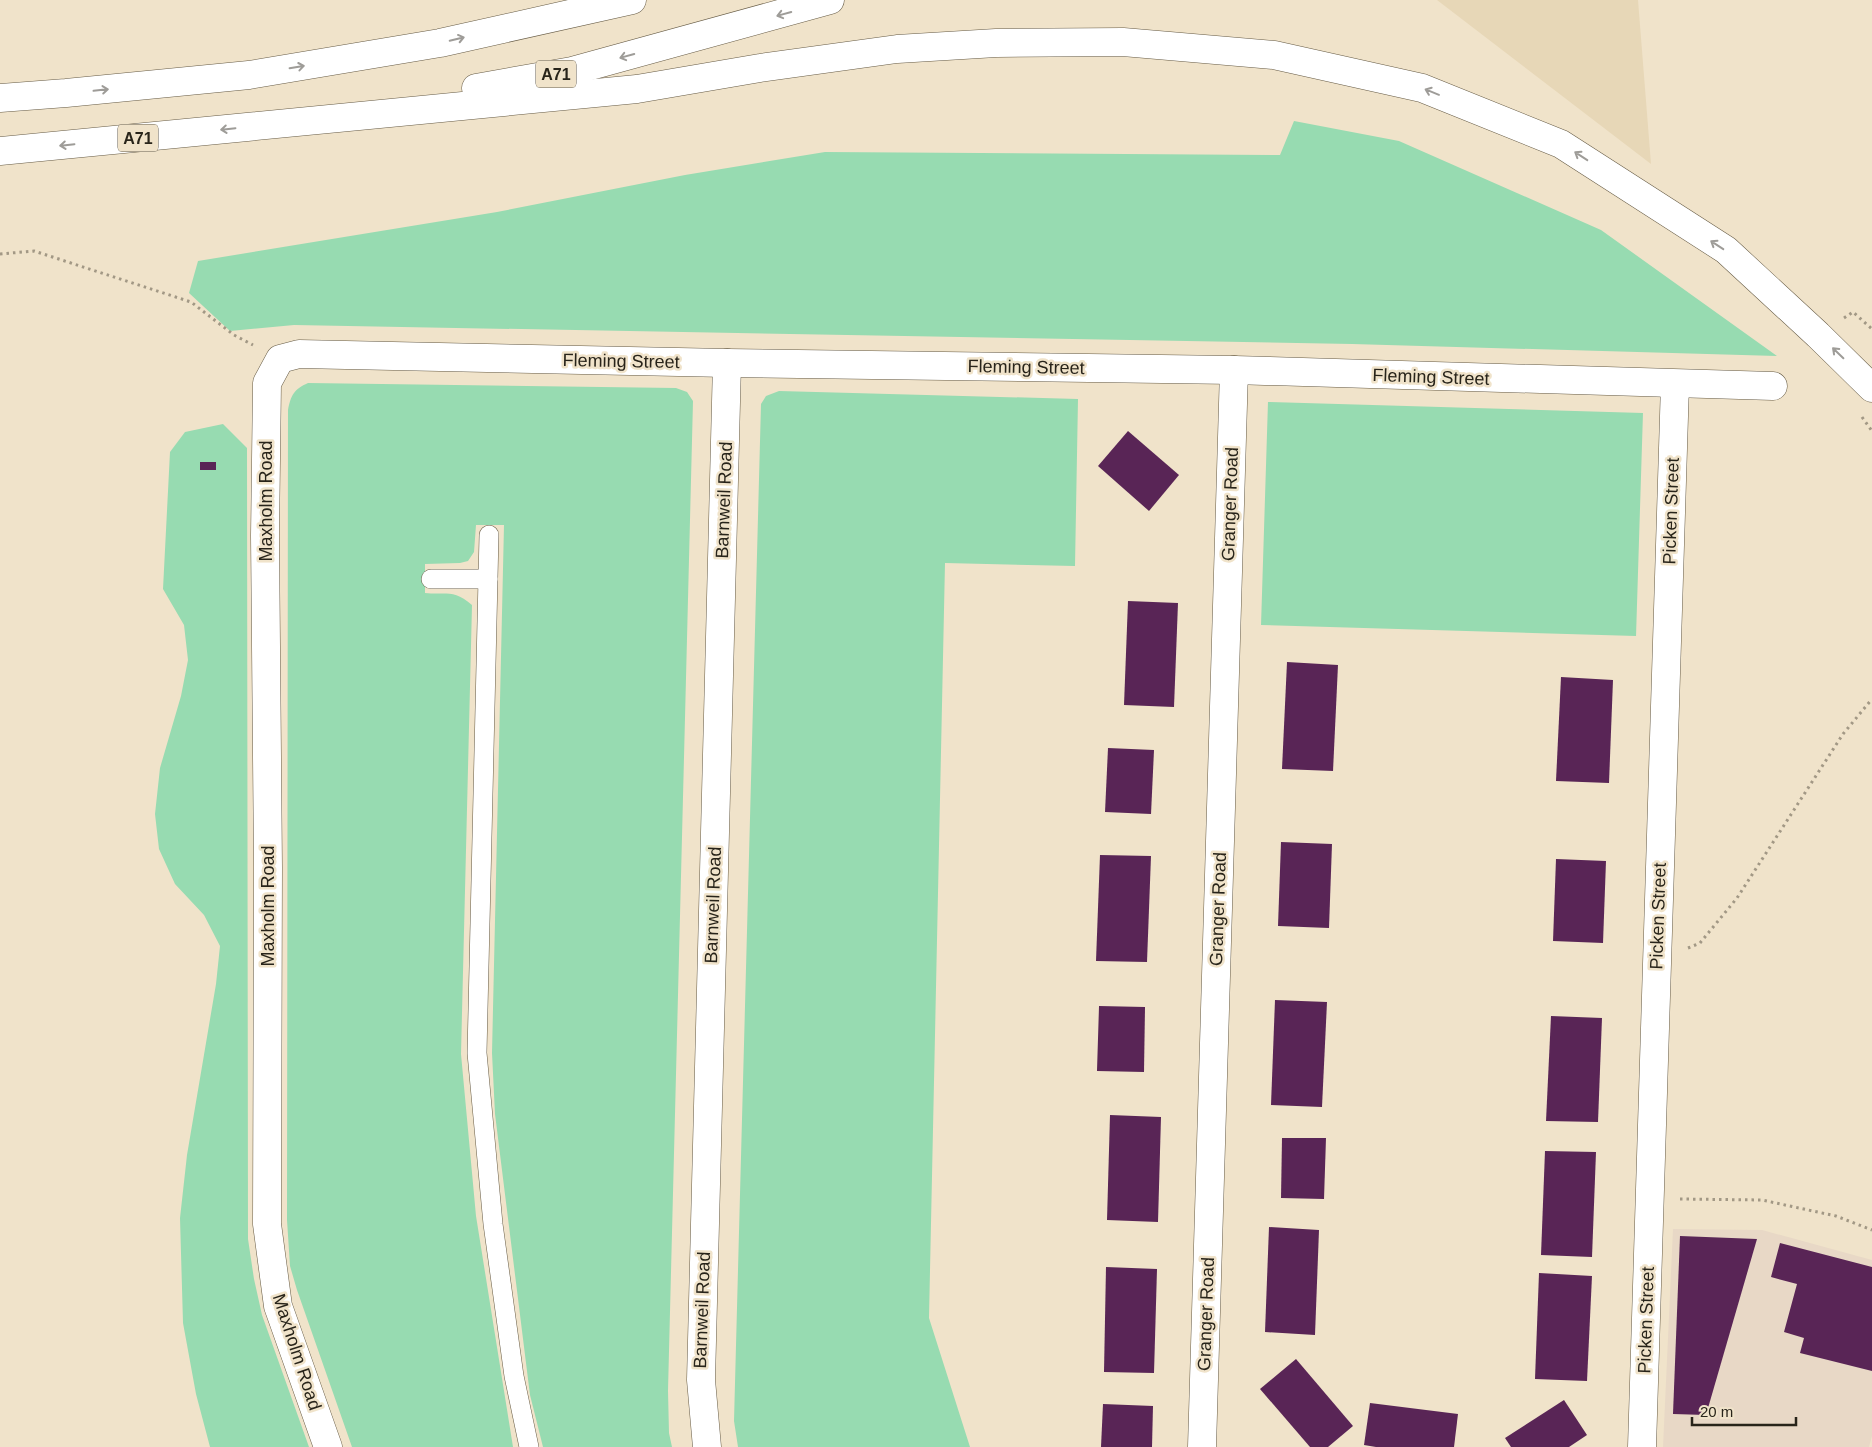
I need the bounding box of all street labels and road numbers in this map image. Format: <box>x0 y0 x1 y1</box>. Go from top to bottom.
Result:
road number: A71 <box>536 61 576 88</box>
road number: A71 <box>118 125 158 152</box>
street label: Fleming Street <box>562 350 680 372</box>
street label: Fleming Street <box>967 356 1085 378</box>
street label: Fleming Street <box>1372 365 1490 389</box>
street label: Maxholm Road <box>256 440 276 562</box>
street label: Barnweil Road <box>712 441 736 559</box>
street label: Granger Road <box>1218 447 1242 561</box>
street label: Picken Street <box>1659 457 1683 565</box>
street label: Maxholm Road <box>258 845 278 967</box>
street label: Barnweil Road <box>701 846 725 964</box>
street label: Granger Road <box>1206 852 1230 966</box>
street label: Picken Street <box>1646 862 1670 970</box>
street label: Barnweil Road <box>690 1251 714 1369</box>
street label: Granger Road <box>1194 1257 1218 1371</box>
street label: Picken Street <box>1634 1266 1658 1374</box>
street label: Maxholm Road <box>269 1291 325 1413</box>

